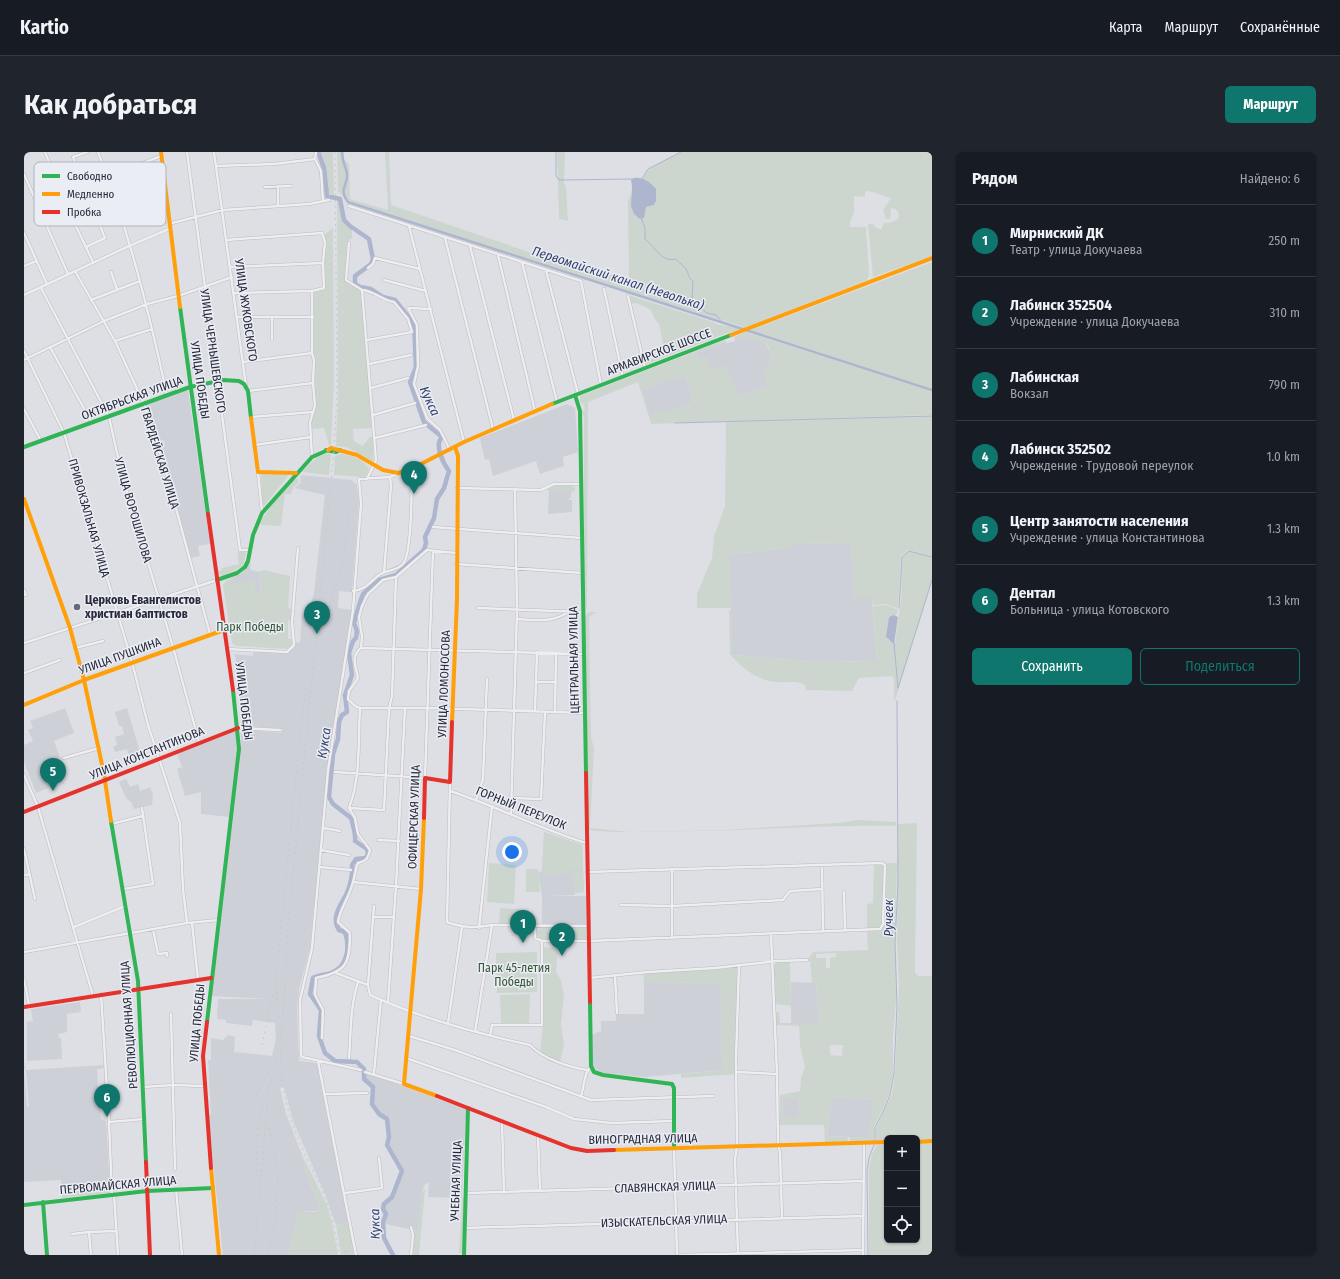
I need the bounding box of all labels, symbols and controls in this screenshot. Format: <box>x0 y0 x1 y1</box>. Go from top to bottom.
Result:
text: Kartio <box>20 16 69 39</box>
text: Карта <box>1109 19 1142 36</box>
text: Маршрут <box>1164 19 1218 36</box>
text: Сохранённые <box>1240 19 1320 36</box>
button: Маршрут <box>1225 86 1316 123</box>
text: Как добраться <box>24 88 197 121</box>
legend <box>34 162 166 226</box>
text: Рядом <box>972 168 1017 189</box>
text: Свободно <box>67 170 112 183</box>
text: Найдено: 6 <box>1240 171 1300 186</box>
text: Медленно <box>67 188 115 201</box>
text: Пробка <box>67 206 101 219</box>
text: Мирниский ДК <box>1010 224 1103 242</box>
text: 1 <box>982 233 988 248</box>
text: 250 m <box>1268 233 1300 248</box>
text: Театр · улица Докучаева <box>1010 242 1142 257</box>
water label: Первомайский канал (Неволька) <box>530 243 706 313</box>
street label: УЛИЦА ЖУКОВСКОГО <box>232 257 260 362</box>
street label: УЛИЦА ЧЕРНЫШЕВСКОГО <box>197 287 229 414</box>
text: Лабинск 352504 <box>1010 296 1112 314</box>
text: 2 <box>982 305 988 320</box>
text: 310 m <box>1270 305 1300 320</box>
text: Учреждение · улица Докучаева <box>1010 314 1180 329</box>
street label: АРМАВИРСКОЕ ШОССЕ <box>605 326 713 378</box>
street label: УЛИЦА ПОБЕДЫ <box>187 339 212 420</box>
text: Лабинская <box>1010 368 1079 386</box>
street label: ОКТЯБРЬСКАЯ УЛИЦА <box>80 373 185 423</box>
text: 3 <box>982 377 988 392</box>
text: 790 m <box>1269 377 1300 392</box>
water label: Кукса <box>417 384 443 418</box>
text: Вокзал <box>1010 386 1049 401</box>
street label: ГВАРДЕЙСКАЯ УЛИЦА <box>138 405 183 511</box>
text: Лабинск 352502 <box>1010 440 1111 458</box>
text: 4 <box>982 449 988 464</box>
text: 1.0 km <box>1266 449 1300 464</box>
street label: УЛИЦА ВОРОШИЛОВА <box>111 455 155 565</box>
street label: ПРИВОКЗАЛЬНАЯ УЛИЦА <box>65 457 113 580</box>
text: Учреждение · Трудовой переулок <box>1010 458 1193 473</box>
pin: 4 <box>401 461 427 494</box>
text: Центр занятости населения <box>1010 512 1188 530</box>
text: 5 <box>982 521 988 536</box>
text: 1.3 km <box>1267 521 1300 536</box>
text: Учреждение · улица Константинова <box>1010 530 1205 545</box>
text: Дентал <box>1010 584 1055 602</box>
place label: Церковь Евангелистов христиан баптистов <box>84 593 201 621</box>
text: 6 <box>982 593 988 608</box>
text: 1.3 km <box>1267 593 1300 608</box>
pin: 3 <box>304 601 330 634</box>
marker: Церковь Евангелистов христиан баптистов <box>72 602 82 612</box>
text: Больница · улица Котовского <box>1010 602 1169 617</box>
street label: ЦЕНТРАЛЬНАЯ УЛИЦА <box>566 606 582 714</box>
park label: Парк Победы <box>216 620 284 634</box>
street label: УЛИЦА ЛОМОНОСОВА <box>435 629 453 739</box>
street label: УЛИЦА ПУШКИНА <box>76 634 164 678</box>
button: Сохранить <box>972 648 1132 685</box>
button: Поделиться <box>1140 648 1300 685</box>
street label: УЛИЦА ПОБЕДЫ <box>232 660 256 741</box>
street label: УЛИЦА КОНСТАНТИНОВА <box>87 723 207 783</box>
water label: Кукса <box>314 726 334 759</box>
pin: 5 <box>40 758 66 791</box>
street label: ОФИЦЕРСКАЯ УЛИЦА <box>405 764 423 869</box>
street label: ГОРНЫЙ ПЕРЕУЛОК <box>474 783 569 833</box>
your location <box>502 842 522 862</box>
water label: Ручеек <box>881 899 896 937</box>
pin: 1 <box>510 910 536 943</box>
pin: 2 <box>549 923 575 956</box>
street label: РЕВОЛЮЦИОННАЯ УЛИЦА <box>117 960 140 1090</box>
park label: Парк 45-летия Победы <box>478 961 550 989</box>
street label: УЛИЦА ПОБЕДЫ <box>187 983 207 1064</box>
pin: 6 <box>94 1084 120 1117</box>
street label: ВИНОГРАДНАЯ УЛИЦА <box>588 1131 698 1147</box>
map controls <box>884 1135 920 1243</box>
button: + <box>884 1135 920 1171</box>
street label: УЧЕБНАЯ УЛИЦА <box>448 1140 464 1223</box>
button: − <box>884 1171 920 1207</box>
street label: ПЕРВОМАЙСКАЯ УЛИЦА <box>59 1172 178 1197</box>
street label: СЛАВЯНСКАЯ УЛИЦА <box>614 1178 717 1196</box>
button: locate <box>884 1207 920 1243</box>
water label: Кукса <box>367 1208 383 1240</box>
street label: ИЗЫСКАТЕЛЬСКАЯ УЛИЦА <box>601 1212 728 1230</box>

